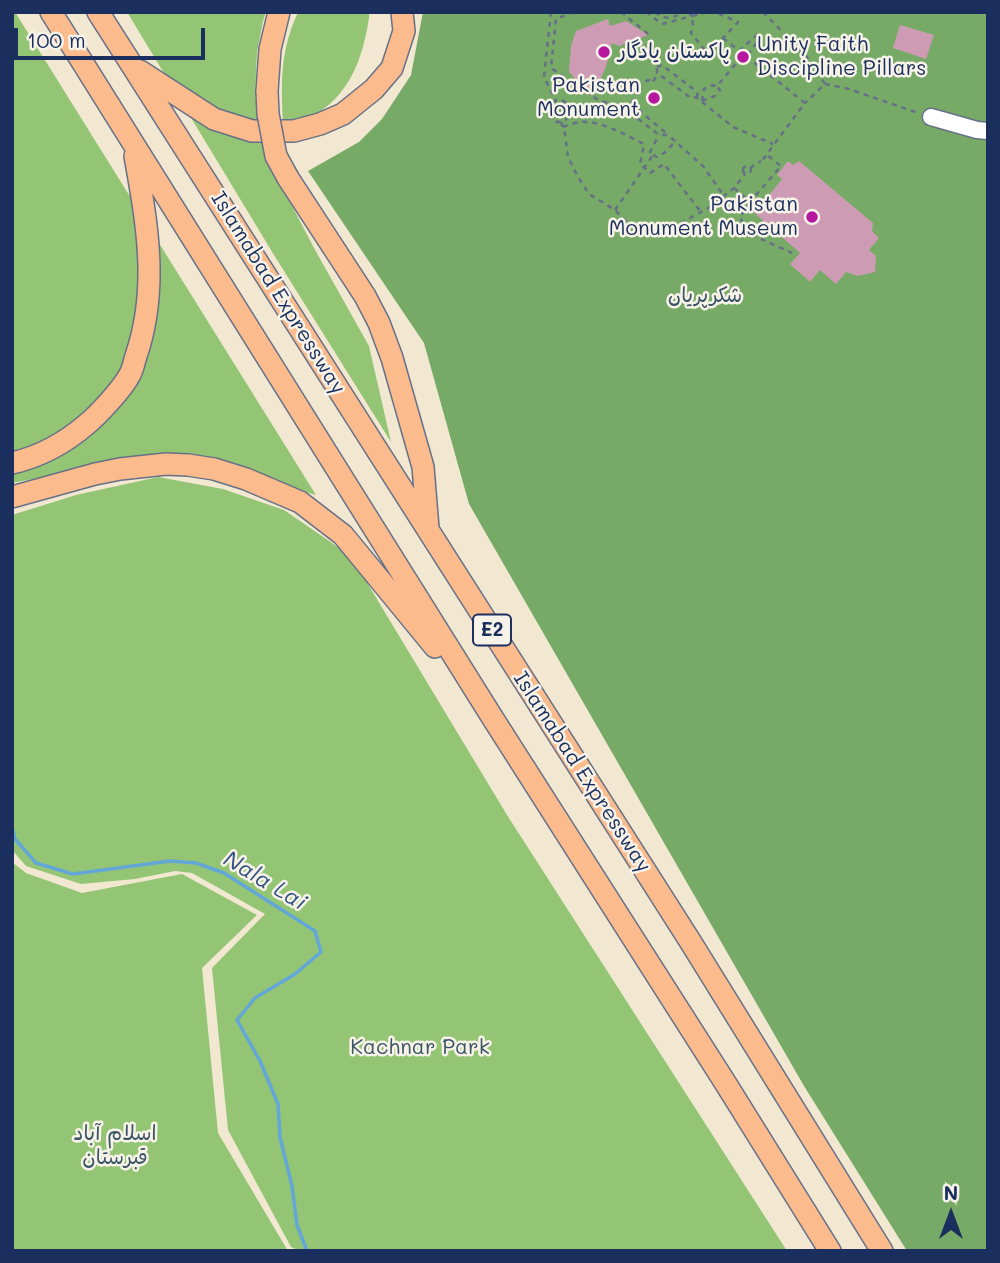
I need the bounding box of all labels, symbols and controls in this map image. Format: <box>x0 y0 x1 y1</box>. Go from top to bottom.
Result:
scale bar <box>18 14 208 58</box>
text: 100 m <box>27 26 86 53</box>
place label: Unity Faith Discipline Pillars <box>757 32 926 82</box>
place label: پاکستان یادگار <box>618 39 730 65</box>
marker: پاکستان یادگار <box>596 44 612 60</box>
marker: Unity Faith Discipline Pillars <box>735 49 751 65</box>
place label: Pakistan Monument <box>537 73 640 123</box>
marker: Pakistan Monument <box>646 90 662 106</box>
street label: Islamabad Expressway <box>205 187 351 399</box>
place label: Pakistan Monument Museum <box>609 192 798 242</box>
marker: Pakistan Monument Museum <box>804 209 820 225</box>
park label: شکرپریاں <box>668 283 742 309</box>
road number: E2 <box>473 614 511 646</box>
street label: Islamabad Expressway <box>508 667 656 877</box>
water label: Nala Lai <box>218 845 312 917</box>
park label: Kachnar Park <box>350 1035 490 1061</box>
park label: اسلام آباد قبرستان <box>73 1121 157 1171</box>
north arrow <box>916 1179 986 1249</box>
text: N <box>944 1180 958 1205</box>

